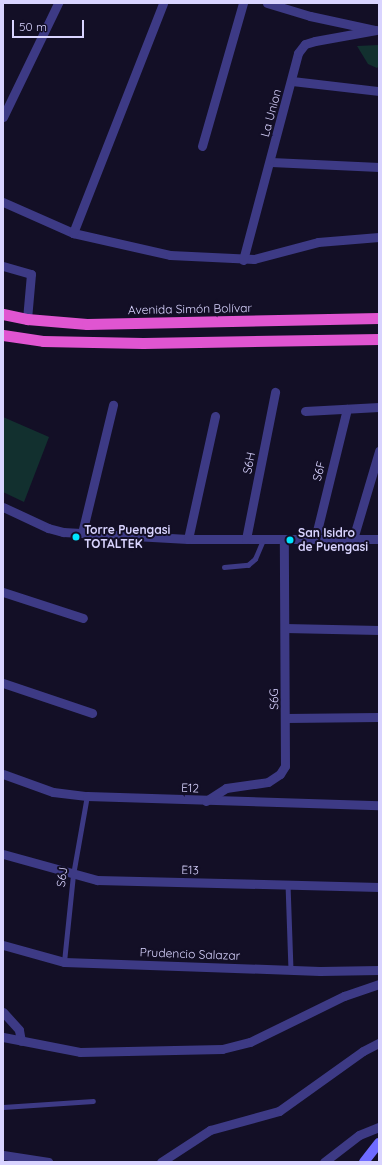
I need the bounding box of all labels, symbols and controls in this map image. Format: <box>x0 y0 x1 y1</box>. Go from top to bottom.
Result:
scale bar <box>14 12 86 38</box>
text: 50 m <box>19 19 47 34</box>
street label: La Union <box>258 87 284 139</box>
street label: Avenida Simón Bolívar <box>128 301 252 317</box>
street label: S6H <box>240 451 258 475</box>
street label: S6F <box>310 460 328 482</box>
place label: Torre Puengasi TOTALTEK <box>84 523 170 551</box>
place label: San Isidro de Puengasi <box>298 526 368 554</box>
marker: Torre Puengasi TOTALTEK <box>71 532 81 542</box>
marker: San Isidro de Puengasi <box>285 535 295 545</box>
street label: S6G <box>267 688 281 710</box>
street label: E12 <box>181 780 199 796</box>
street label: E13 <box>181 863 199 877</box>
street label: S6J <box>53 866 71 888</box>
street label: Prudencio Salazar <box>139 945 241 963</box>

